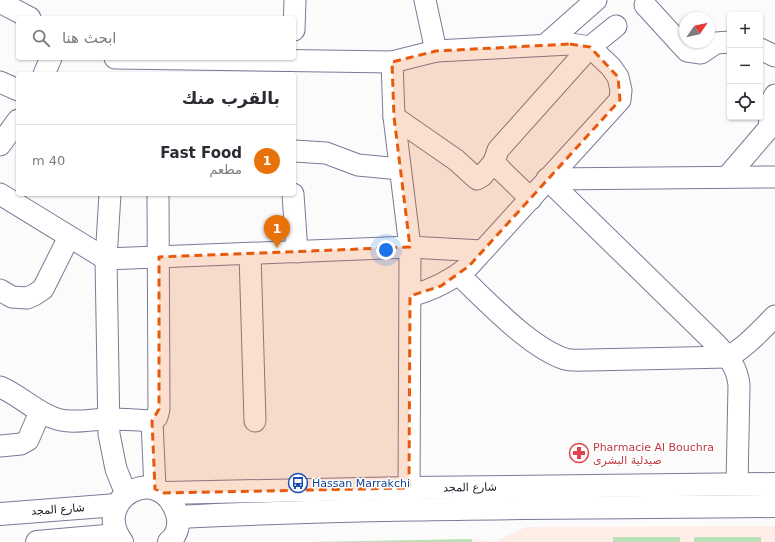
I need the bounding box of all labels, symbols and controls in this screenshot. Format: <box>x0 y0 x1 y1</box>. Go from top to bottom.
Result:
north arrow <box>679 12 715 48</box>
map controls <box>727 12 763 120</box>
button: + <box>727 12 763 48</box>
search box <box>16 16 296 60</box>
icon: search <box>30 27 52 49</box>
text: ابحث هنا <box>62 29 117 47</box>
button: − <box>727 48 763 84</box>
button: locate <box>727 84 763 120</box>
text: بالقرب منك <box>182 88 280 108</box>
text: Fast Food <box>160 144 242 162</box>
text: 40 m <box>32 153 65 168</box>
text: 1 <box>262 153 272 168</box>
text: مطعم <box>209 162 242 177</box>
pin: 1 <box>264 215 290 248</box>
your location <box>376 240 396 260</box>
place label: Pharmacie Al Bouchra صيدلية البشرى <box>593 441 714 467</box>
pharmacy icon: Pharmacie Al Bouchra صيدلية البشرى <box>568 442 590 464</box>
bus stop icon: Hassan Marrakchi <box>287 472 309 494</box>
place label: Hassan Marrakchi <box>312 477 410 490</box>
street label: شارع المجد <box>443 481 497 494</box>
street label: شارع المجد <box>31 501 85 518</box>

